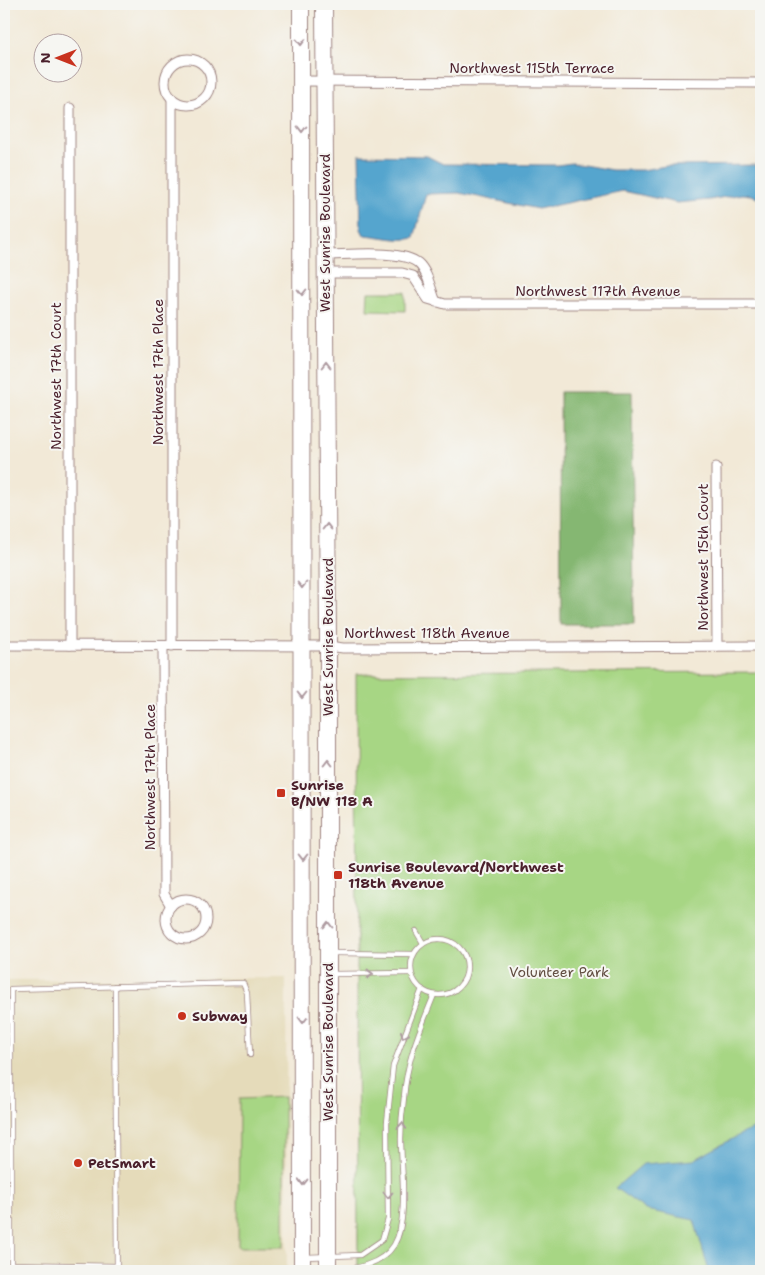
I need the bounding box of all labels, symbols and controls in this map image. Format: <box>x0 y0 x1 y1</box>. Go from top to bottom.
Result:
north arrow <box>32 32 82 82</box>
one-way arrow <box>296 38 306 46</box>
text: N <box>36 52 54 64</box>
street label: Northwest 115th Terrace <box>449 59 615 77</box>
one-way arrow <box>297 126 307 134</box>
street label: West Sunrise Boulevard <box>316 154 334 312</box>
street label: Northwest 117th Avenue <box>515 282 681 300</box>
one-way arrow <box>297 288 307 296</box>
street label: Northwest 17th Place <box>149 299 167 445</box>
street label: Northwest 17th Court <box>47 302 65 450</box>
one-way arrow <box>321 361 331 368</box>
street label: Northwest 15th Court <box>694 483 712 631</box>
one-way arrow <box>322 523 332 531</box>
street label: West Sunrise Boulevard <box>319 558 337 716</box>
one-way arrow <box>297 582 307 589</box>
street label: Northwest 118th Avenue <box>344 624 510 642</box>
one-way arrow <box>297 692 307 699</box>
street label: Northwest 17th Place <box>141 704 159 850</box>
one-way arrow <box>323 758 333 766</box>
place label: Sunrise B/NW 118 A <box>291 776 373 810</box>
marker: Sunrise B/NW 118 A <box>275 787 287 799</box>
one-way arrow <box>298 854 308 862</box>
place label: Sunrise Boulevard/Northwest 118th Avenue <box>348 858 564 892</box>
marker: Sunrise Boulevard/Northwest 118th Avenue <box>332 869 344 881</box>
one-way arrow <box>323 921 333 928</box>
street label: West Sunrise Boulevard <box>319 963 337 1121</box>
park label: Volunteer Park <box>509 963 609 981</box>
one-way arrow <box>366 968 374 979</box>
place label: Subway <box>192 1007 248 1025</box>
marker: Subway <box>176 1010 188 1022</box>
one-way arrow <box>298 1016 308 1024</box>
one-way arrow <box>399 1030 410 1039</box>
one-way arrow <box>396 1122 407 1130</box>
place label: PetSmart <box>88 1154 156 1172</box>
marker: PetSmart <box>72 1157 84 1169</box>
one-way arrow <box>298 1179 308 1187</box>
one-way arrow <box>383 1192 393 1199</box>

